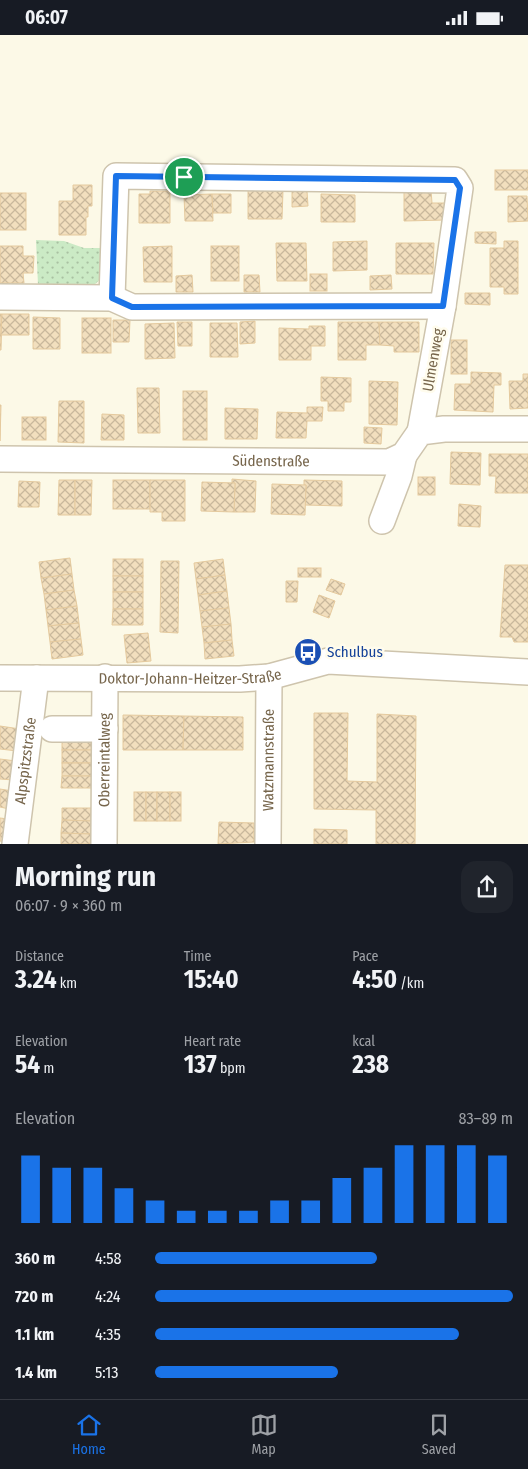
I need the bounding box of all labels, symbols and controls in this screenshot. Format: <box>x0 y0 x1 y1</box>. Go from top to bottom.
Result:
text: 06:07 <box>25 6 68 29</box>
pin <box>163 156 205 198</box>
icon: arrive <box>170 163 198 191</box>
street label: Ulmenweg <box>419 327 447 393</box>
street label: Südenstraße <box>232 452 310 470</box>
bus stop icon: Schulbus <box>293 637 323 667</box>
place label: Schulbus <box>327 643 383 661</box>
street label: Doktor-Johann-Heitzer-Straße <box>98 665 283 688</box>
street label: Watzmannstraße <box>259 709 278 811</box>
street label: Oberreintalweg <box>95 713 114 807</box>
street label: Alpspitzstraße <box>11 716 40 805</box>
text: Morning run <box>15 860 156 893</box>
button: share <box>461 861 513 913</box>
text: 06:07 · 9 × 360 m <box>15 896 122 915</box>
text: Distance <box>15 948 64 965</box>
text: Time <box>184 948 211 965</box>
text: Pace <box>352 948 378 965</box>
text: 3.24 <box>15 965 56 995</box>
text: 15:40 <box>184 965 239 995</box>
text: 4:50 <box>352 965 397 995</box>
text: km <box>56 975 77 992</box>
text: /km <box>397 975 424 992</box>
text: Elevation <box>15 1033 68 1050</box>
text: Heart rate <box>184 1033 241 1050</box>
text: kcal <box>352 1033 375 1050</box>
text: 54 <box>15 1050 40 1080</box>
text: 137 <box>184 1050 217 1080</box>
text: 238 <box>352 1050 389 1080</box>
text: m <box>40 1060 54 1077</box>
text: bpm <box>217 1060 246 1077</box>
text: Elevation <box>15 1109 75 1128</box>
text: 83–89 m <box>459 1109 513 1128</box>
text: 360 m <box>15 1249 55 1268</box>
text: 4:58 <box>95 1249 122 1268</box>
text: 720 m <box>15 1287 53 1306</box>
text: 4:24 <box>95 1287 121 1306</box>
text: 1.1 km <box>15 1325 54 1344</box>
text: 4:35 <box>95 1325 121 1344</box>
text: 1.4 km <box>15 1363 57 1382</box>
text: 5:13 <box>95 1363 119 1382</box>
tab: Home <box>72 1411 106 1458</box>
tab: Map <box>250 1411 278 1458</box>
tab: Saved <box>422 1411 456 1458</box>

